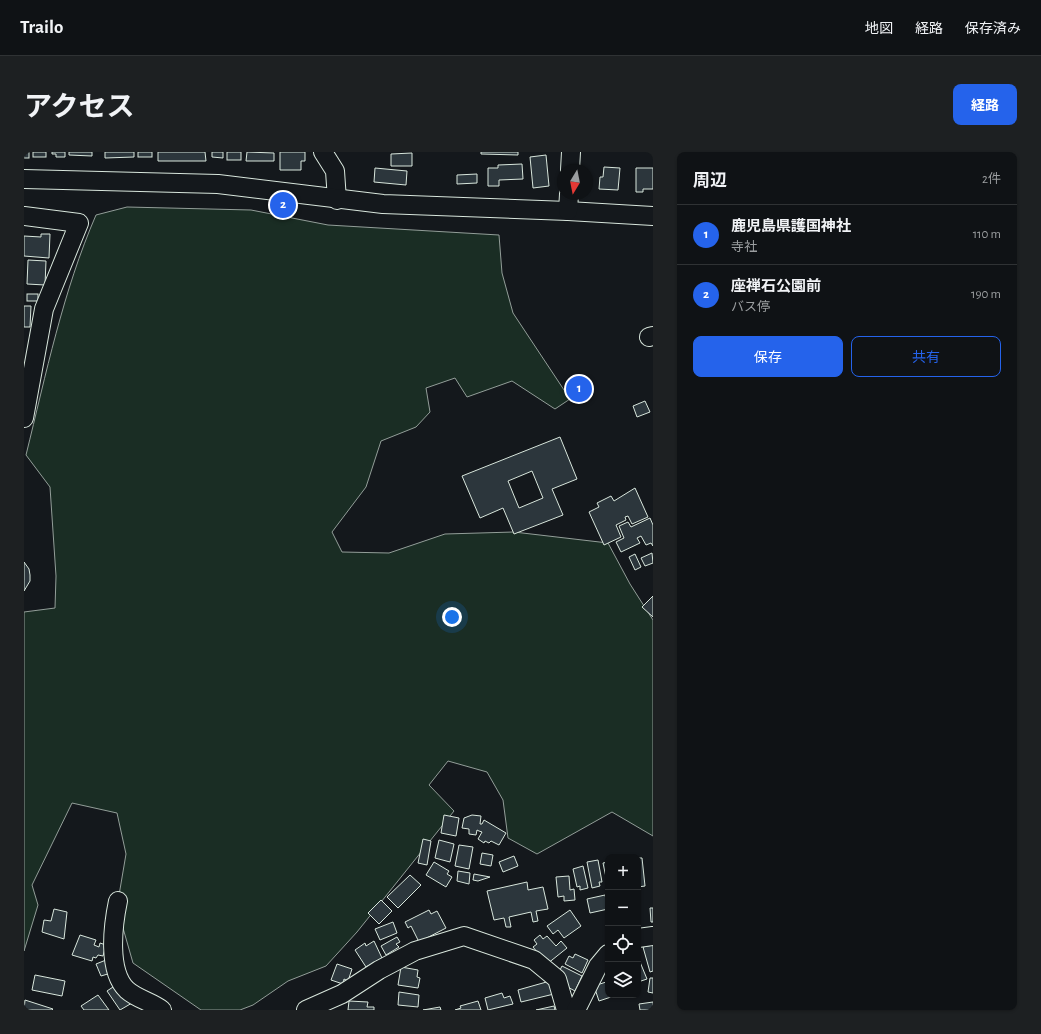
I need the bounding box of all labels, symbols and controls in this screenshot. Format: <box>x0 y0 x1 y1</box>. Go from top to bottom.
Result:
text: Trailo <box>20 18 63 37</box>
text: 地図 <box>865 22 893 36</box>
text: 経路 <box>915 22 943 36</box>
text: 保存済み <box>965 22 1021 36</box>
button: 経路 <box>953 84 1017 125</box>
text: アクセス <box>24 94 135 122</box>
north arrow <box>557 164 593 200</box>
text: 周辺 <box>693 172 727 189</box>
text: 2件 <box>982 173 1001 186</box>
pin: 2 <box>270 190 296 220</box>
text: 鹿児島県護国神社 <box>731 219 851 234</box>
text: 1 <box>704 228 708 241</box>
text: 110 m <box>973 228 1001 241</box>
text: 寺社 <box>731 241 757 254</box>
text: 座禅石公園前 <box>731 279 821 294</box>
text: 2 <box>703 288 709 301</box>
text: 190 m <box>971 288 1001 301</box>
text: バス停 <box>731 301 770 314</box>
button: 保存 <box>693 336 843 377</box>
button: 共有 <box>851 336 1001 377</box>
pin: 1 <box>566 374 592 404</box>
your location <box>442 607 462 627</box>
map controls <box>605 854 641 998</box>
button: + <box>605 854 641 890</box>
button: − <box>605 890 641 926</box>
button: locate <box>605 926 641 962</box>
button: layers <box>605 962 641 998</box>

